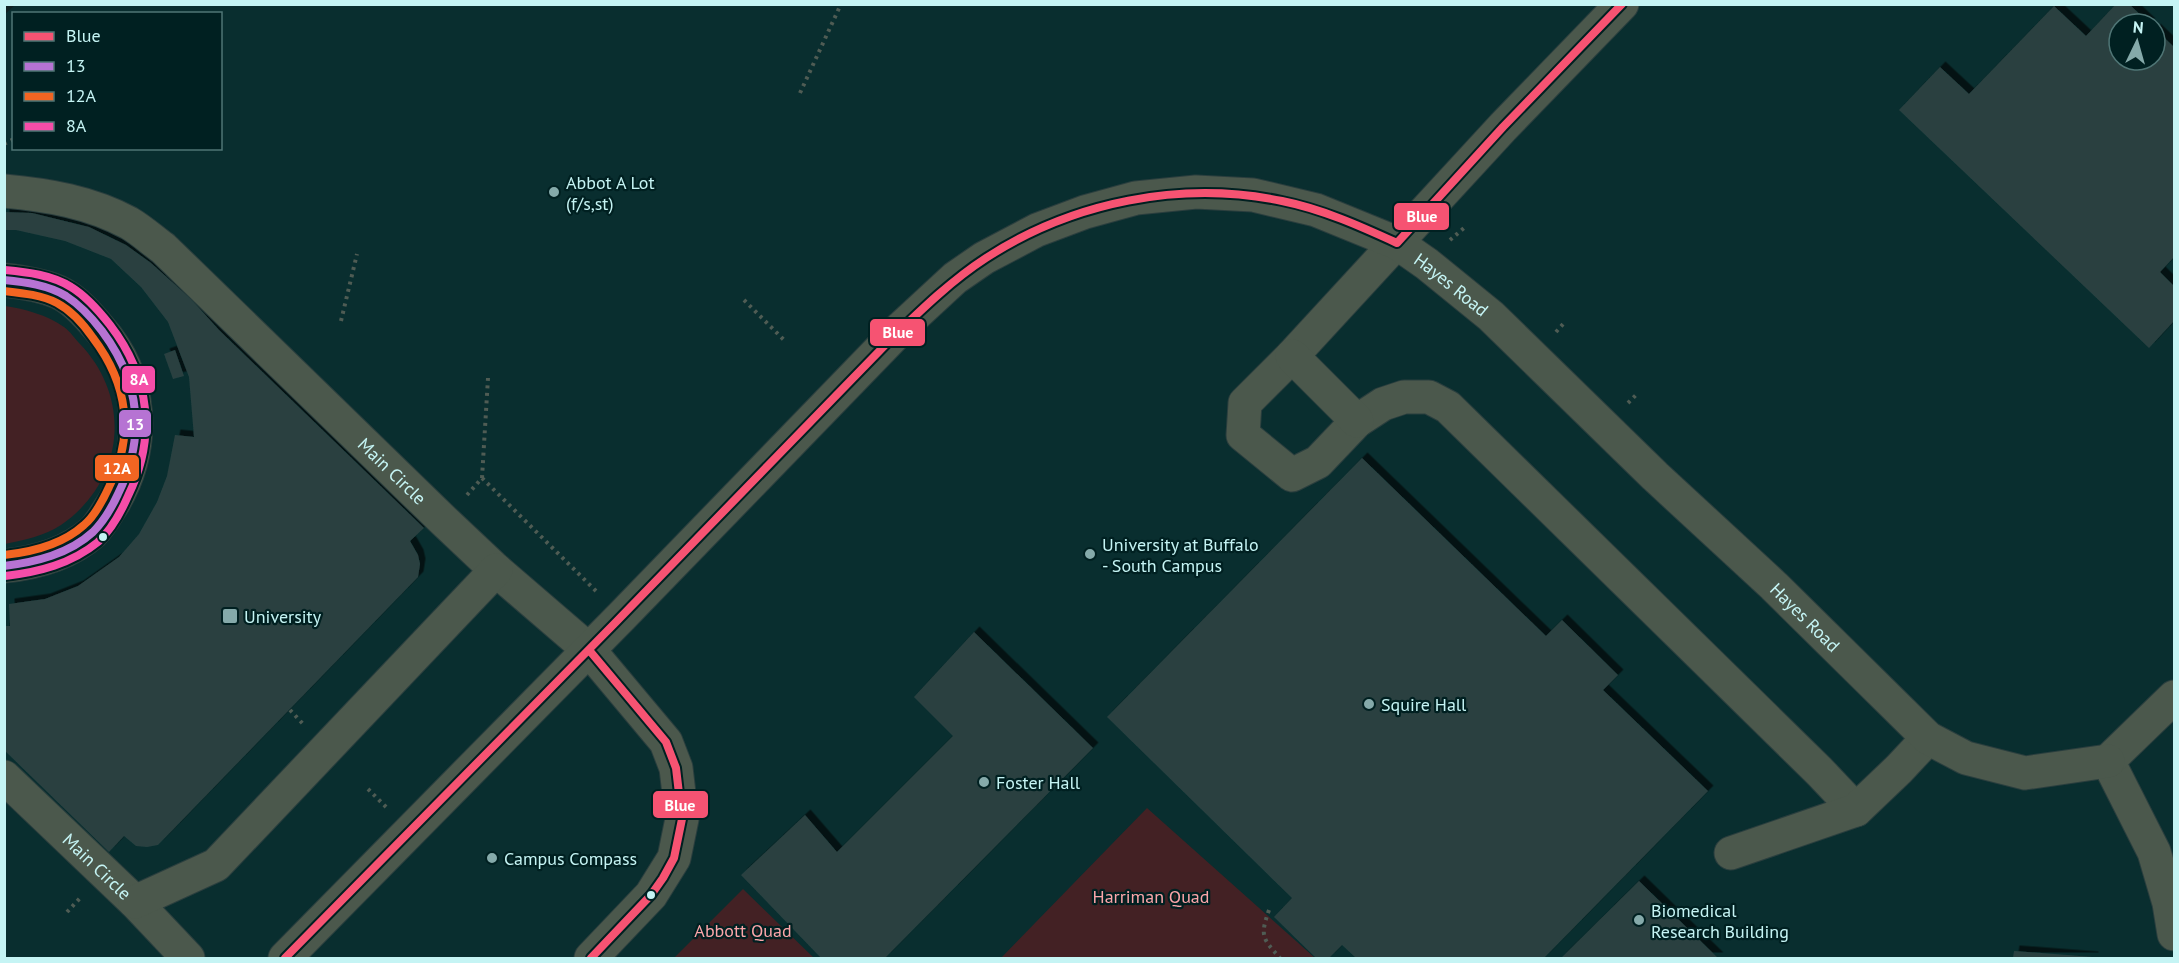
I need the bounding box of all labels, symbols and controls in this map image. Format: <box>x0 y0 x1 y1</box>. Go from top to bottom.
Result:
legend <box>12 12 222 150</box>
north arrow <box>2107 12 2167 72</box>
text: N <box>2132 17 2144 37</box>
text: Blue <box>66 24 101 47</box>
text: 13 <box>66 54 86 77</box>
text: 12A <box>66 84 97 107</box>
text: 8A <box>66 114 87 137</box>
place label: Abbot A Lot (f/s,st) <box>566 171 655 215</box>
marker: Abbot A Lot (f/s,st) <box>547 185 561 199</box>
line badge: Blue <box>1393 202 1450 231</box>
text: Blue <box>1407 206 1437 226</box>
street label: Hayes Road <box>1410 247 1493 321</box>
line badge: Blue <box>869 318 926 347</box>
text: Blue <box>883 322 913 342</box>
line badge: 8A <box>121 365 156 394</box>
text: 8A <box>130 369 149 389</box>
line badge: 13 <box>118 409 152 438</box>
text: 13 <box>126 414 144 434</box>
street label: Main Circle <box>353 432 431 509</box>
line badge: 12A <box>94 454 140 482</box>
text: 12A <box>103 458 131 478</box>
unlabelled marker <box>97 531 109 543</box>
place label: University at Buffalo - South Campus <box>1102 533 1259 577</box>
marker: University at Buffalo - South Campus <box>1083 547 1097 561</box>
street label: Hayes Road <box>1766 578 1845 656</box>
place label: University <box>244 605 322 628</box>
marker: University <box>221 607 239 625</box>
place label: Squire Hall <box>1381 693 1467 716</box>
marker: Squire Hall <box>1362 697 1376 711</box>
place label: Foster Hall <box>996 771 1081 794</box>
marker: Foster Hall <box>977 775 991 789</box>
line badge: Blue <box>652 790 709 819</box>
text: Blue <box>665 795 695 815</box>
street label: Main Circle <box>58 828 137 904</box>
place label: Campus Compass <box>504 847 637 870</box>
marker: Campus Compass <box>485 851 499 865</box>
park label: Harriman Quad <box>1093 885 1209 908</box>
unlabelled marker <box>645 889 657 901</box>
place label: Biomedical Research Building <box>1651 899 1789 943</box>
marker: Biomedical Research Building <box>1632 913 1646 927</box>
park label: Abbott Quad <box>694 919 792 942</box>

